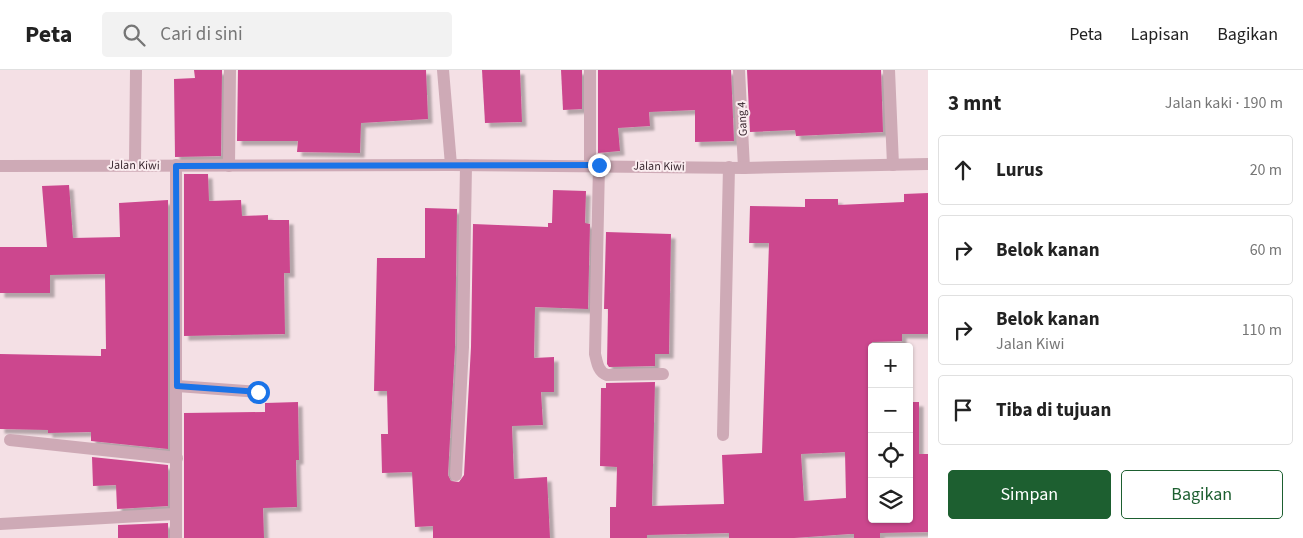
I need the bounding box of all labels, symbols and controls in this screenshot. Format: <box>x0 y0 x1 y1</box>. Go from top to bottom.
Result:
search box <box>102 12 452 57</box>
text: Peta <box>25 17 72 52</box>
icon: search <box>120 21 148 49</box>
text: Cari di sini <box>160 21 243 48</box>
text: Peta <box>1069 22 1102 47</box>
text: Lapisan <box>1130 22 1189 47</box>
text: Bagikan <box>1217 22 1278 47</box>
text: 3 mnt <box>948 88 1001 118</box>
text: Jalan kaki · 190 m <box>1165 92 1283 114</box>
street label: Gang 4 <box>733 101 752 137</box>
route end <box>588 154 611 177</box>
icon: ahead <box>949 156 977 184</box>
street label: Jalan Kiwi <box>108 157 160 174</box>
text: Lurus <box>996 157 1043 184</box>
street label: Jalan Kiwi <box>633 158 685 175</box>
text: 20 m <box>1250 159 1282 181</box>
icon: right <box>949 236 977 264</box>
text: Belok kanan <box>996 237 1100 264</box>
text: 60 m <box>1250 239 1282 261</box>
text: Belok kanan <box>996 306 1100 333</box>
icon: right <box>949 316 977 344</box>
text: 110 m <box>1242 319 1282 341</box>
text: Jalan Kiwi <box>996 333 1064 355</box>
map controls <box>868 343 913 523</box>
button: + <box>868 343 913 388</box>
route start <box>247 381 270 404</box>
button: − <box>868 388 913 433</box>
icon: arrive <box>949 396 977 424</box>
text: Tiba di tujuan <box>996 397 1111 424</box>
button: locate <box>868 433 913 478</box>
button: Simpan <box>948 470 1111 519</box>
button: Bagikan <box>1121 470 1283 519</box>
button: layers <box>868 478 913 523</box>

